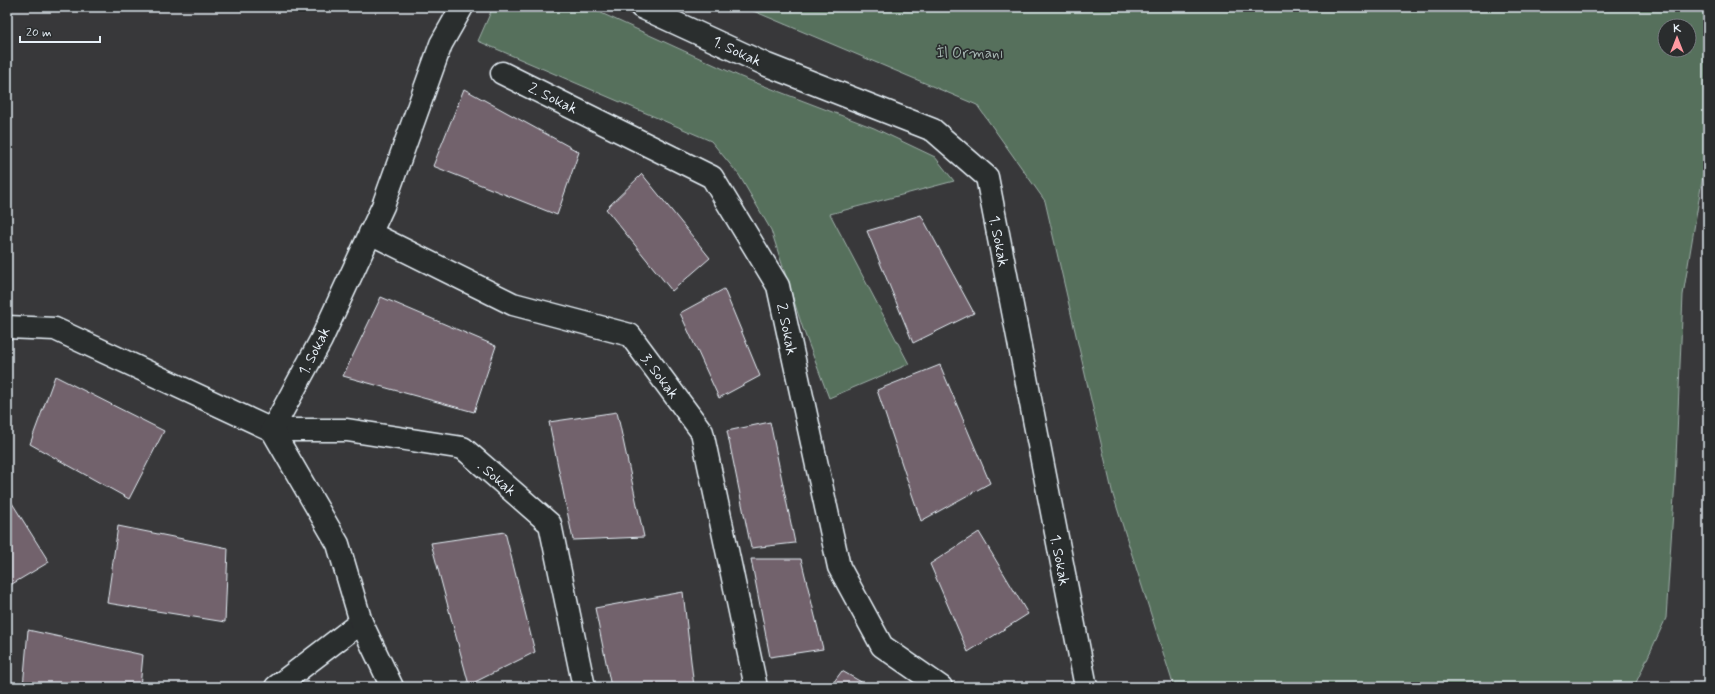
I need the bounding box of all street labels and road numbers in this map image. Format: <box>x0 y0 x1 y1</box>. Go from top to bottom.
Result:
street label: 1. Sokak <box>709 32 764 72</box>
street label: 2. Sokak <box>525 78 581 119</box>
street label: 1. Sokak <box>983 214 1013 269</box>
street label: 2. Sokak <box>771 301 801 357</box>
street label: 1. Sokak <box>294 324 336 379</box>
street label: 3. Sokak <box>636 350 683 403</box>
street label: . Sokak <box>473 456 520 501</box>
street label: 1. Sokak <box>1044 533 1074 588</box>

